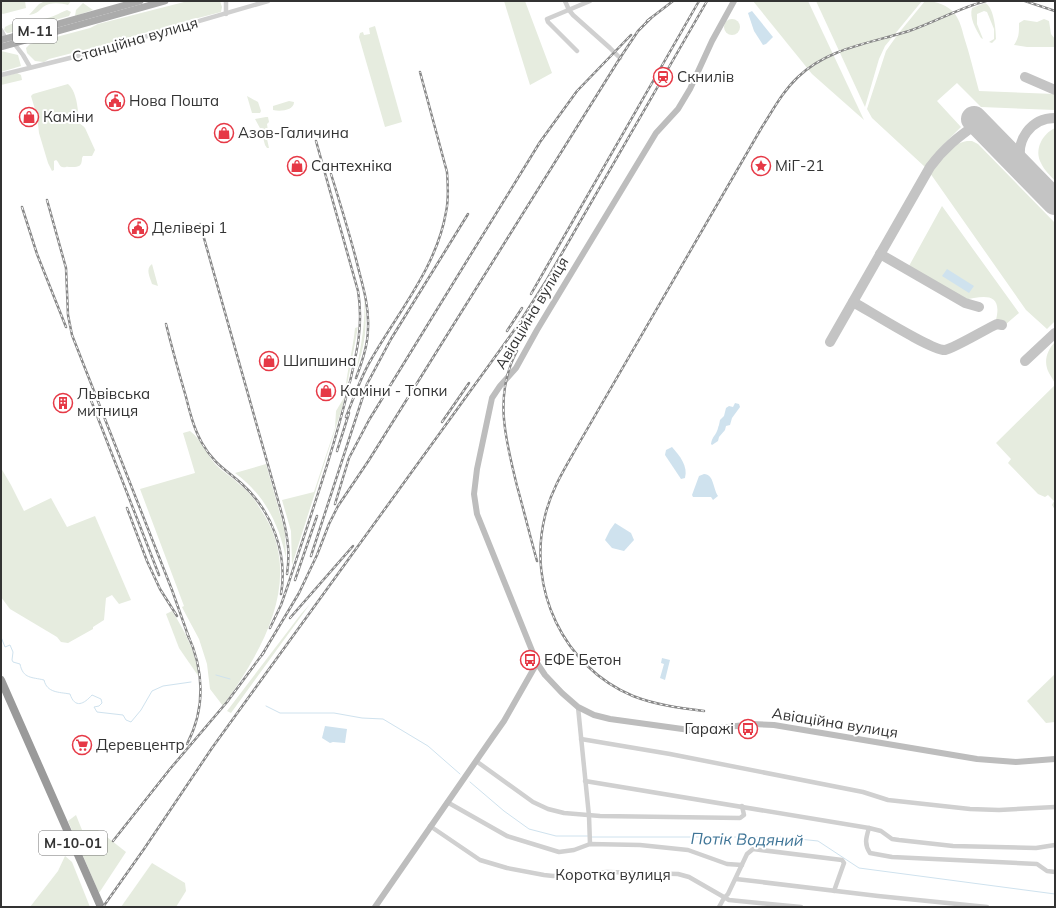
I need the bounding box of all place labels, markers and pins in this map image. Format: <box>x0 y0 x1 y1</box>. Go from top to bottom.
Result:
station icon: Скнилів <box>652 66 674 88</box>
place label: Скнилів <box>677 67 734 86</box>
public building icon: Нова Пошта <box>104 90 126 112</box>
place label: Нова Пошта <box>129 91 219 110</box>
shop icon: Каміни <box>18 106 40 128</box>
place label: Каміни <box>43 107 94 126</box>
shop icon: Азов-Галичина <box>213 122 235 144</box>
place label: Азов-Галичина <box>238 123 349 142</box>
shop icon: Сантехніка <box>286 155 308 177</box>
place icon: МіГ-21 <box>750 155 772 177</box>
place label: Сантехніка <box>311 156 392 175</box>
place label: МіГ-21 <box>775 156 824 175</box>
public building icon: Делівері 1 <box>127 217 149 239</box>
place label: Делівері 1 <box>152 218 227 237</box>
shop icon: Шипшина <box>258 350 280 372</box>
place label: Шипшина <box>283 351 356 370</box>
shop icon: Каміни - Топки <box>315 380 337 402</box>
place label: Каміни - Топки <box>340 381 448 400</box>
place label: Львівська митниця <box>77 384 150 420</box>
building icon: Львівська митниця <box>52 392 74 414</box>
bus stop icon: ЕФЕ Бетон <box>519 649 541 671</box>
place label: ЕФЕ Бетон <box>544 650 622 669</box>
bus stop icon: Гаражі <box>737 718 759 740</box>
place label: Гаражі <box>684 719 734 738</box>
supermarket icon: Деревцентр <box>71 734 93 756</box>
place label: Деревцентр <box>96 735 185 754</box>

